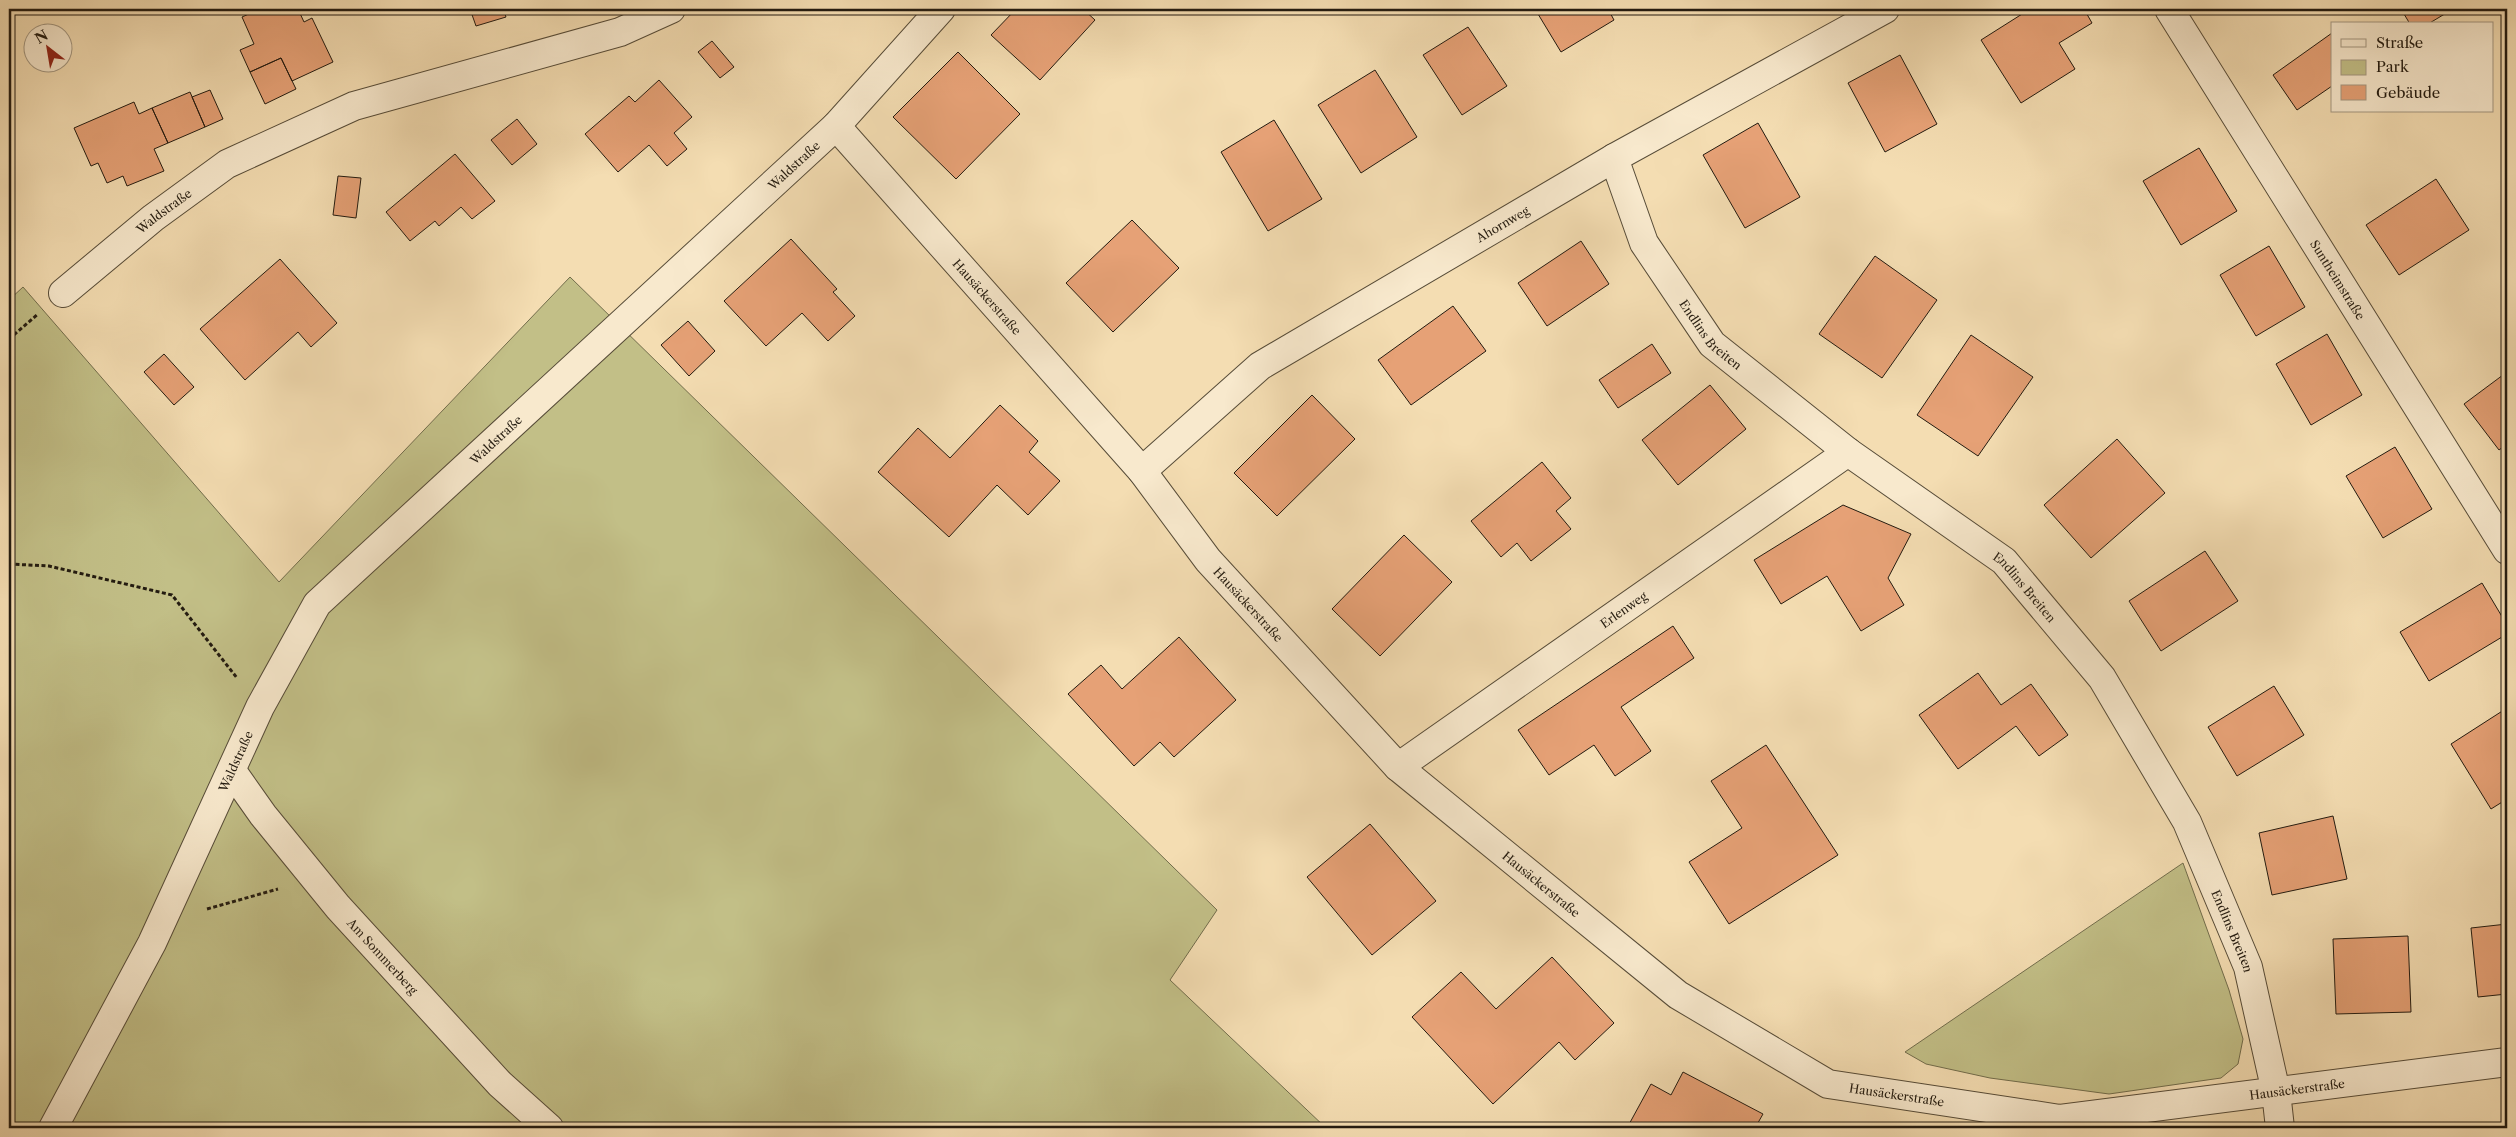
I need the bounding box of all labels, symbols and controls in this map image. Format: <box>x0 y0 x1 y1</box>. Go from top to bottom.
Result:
north arrow <box>22 22 72 72</box>
legend <box>2331 22 2494 112</box>
text: N <box>31 26 51 48</box>
text: Straße <box>2376 33 2423 52</box>
text: Park <box>2376 57 2410 76</box>
text: Gebäude <box>2376 83 2440 102</box>
street label: Waldstraße <box>764 137 823 193</box>
street label: Waldstraße <box>132 185 194 237</box>
street label: Ahornweg <box>1472 202 1532 245</box>
street label: Suntheimstraße <box>2307 237 2369 322</box>
street label: Hausäckerstraße <box>950 256 1025 338</box>
street label: Endlins Breiten <box>1677 297 1745 373</box>
street label: Waldstraße <box>466 412 525 468</box>
street label: Endlins Breiten <box>1991 549 2060 625</box>
street label: Hausäckerstraße <box>1211 564 1287 645</box>
street label: Erlenweg <box>1597 587 1650 631</box>
street label: Waldstraße <box>215 728 256 795</box>
street label: Hausäckerstraße <box>1500 848 1584 920</box>
street label: Endlins Breiten <box>2209 887 2257 974</box>
street label: Am Sommerberg <box>344 914 422 997</box>
street label: Hausäckerstraße <box>2248 1075 2346 1102</box>
street label: Hausäckerstraße <box>1848 1080 1946 1109</box>

